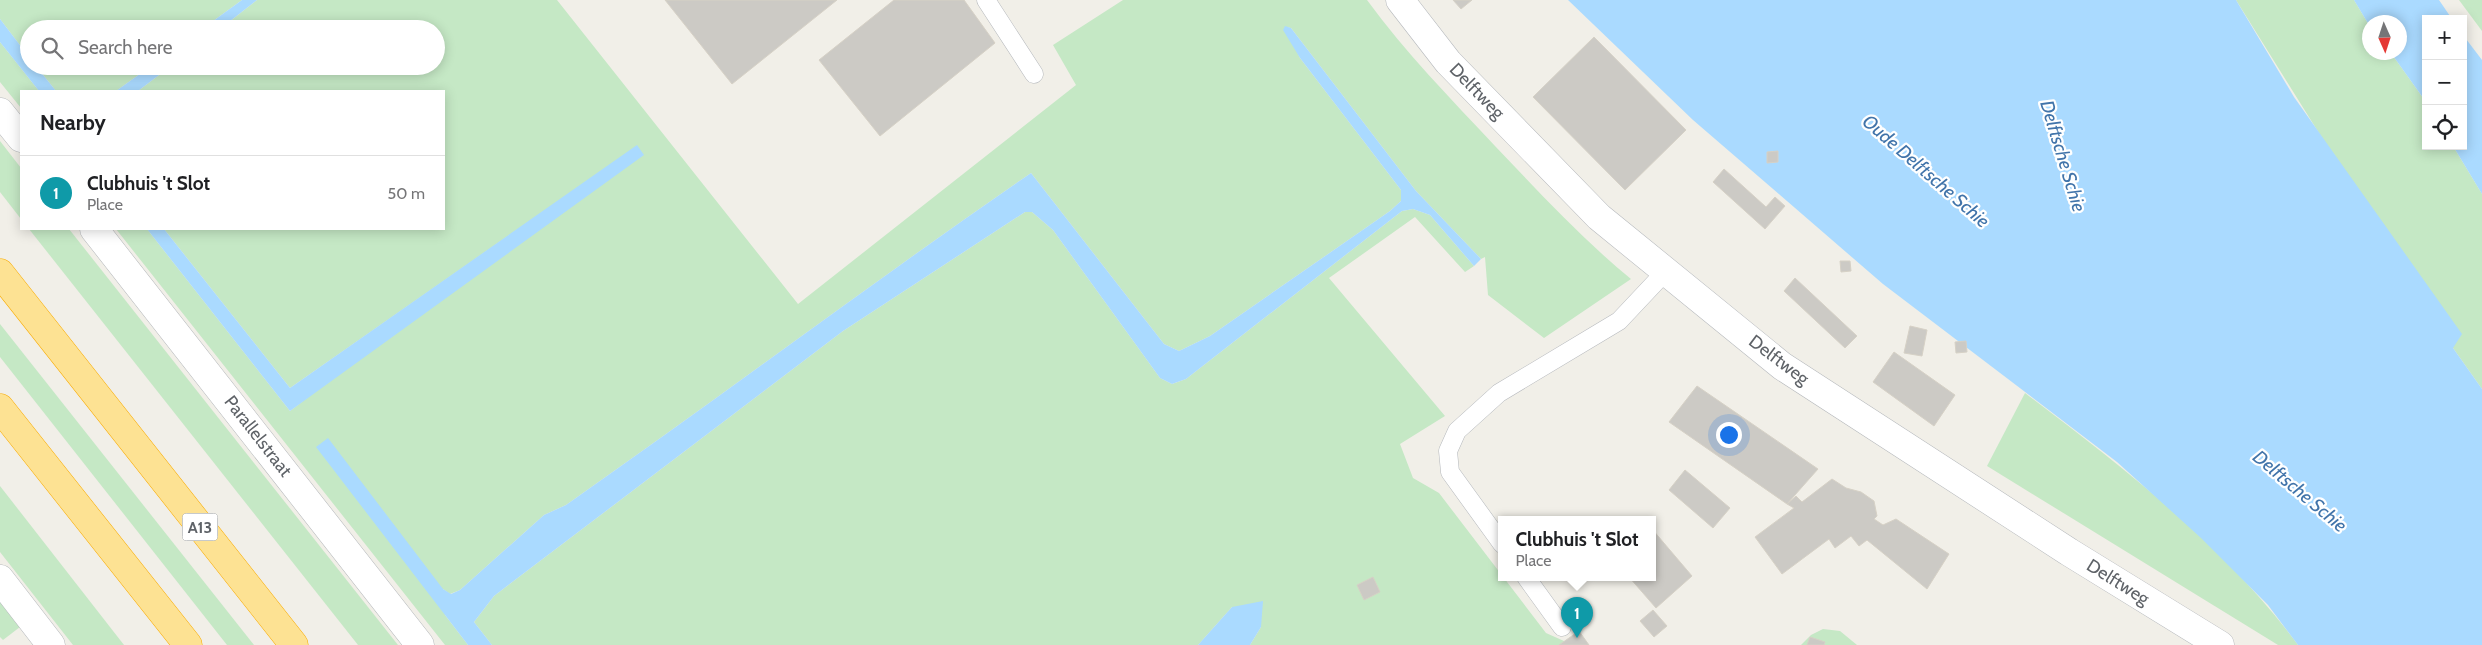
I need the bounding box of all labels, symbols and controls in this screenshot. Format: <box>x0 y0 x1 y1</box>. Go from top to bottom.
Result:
north arrow <box>2362 15 2407 60</box>
map controls <box>2422 15 2467 150</box>
button: + <box>2422 15 2467 60</box>
search box <box>20 20 445 75</box>
icon: search <box>38 34 66 62</box>
text: Search here <box>78 36 172 59</box>
street label: Delftweg <box>1445 58 1510 124</box>
button: − <box>2422 60 2467 105</box>
water label: Delftsche Schie <box>2035 97 2091 215</box>
button: locate <box>2422 105 2467 150</box>
text: Nearby <box>40 110 106 135</box>
water label: Oude Delftsche Schie <box>1858 110 1994 233</box>
text: Clubhuis 't Slot <box>87 172 210 195</box>
text: 1 <box>53 184 59 203</box>
text: 50 m <box>388 184 425 203</box>
text: Place <box>87 195 123 214</box>
street label: Delftweg <box>1745 330 1814 390</box>
street label: Parallelstraat <box>219 391 297 481</box>
your location <box>1716 422 1742 448</box>
water label: Delftsche Schie <box>2248 445 2352 537</box>
road number: A13 <box>182 514 218 540</box>
popup <box>1498 516 1656 581</box>
text: Clubhuis 't Slot <box>1516 528 1638 551</box>
text: Place <box>1516 551 1551 570</box>
street label: Delftweg <box>2083 554 2154 610</box>
pin: 1 <box>1561 597 1593 638</box>

